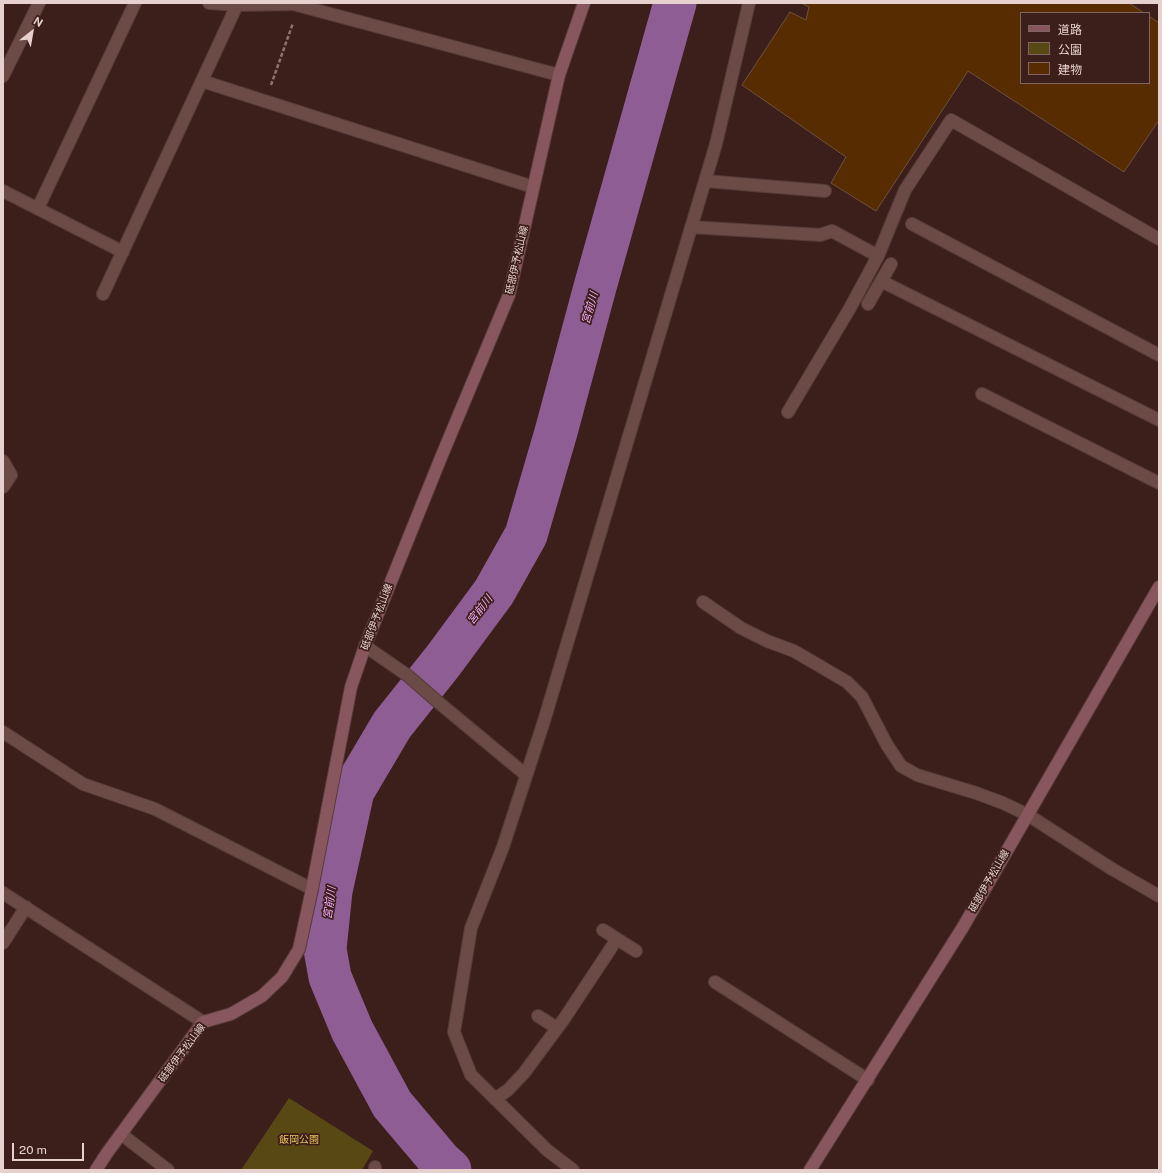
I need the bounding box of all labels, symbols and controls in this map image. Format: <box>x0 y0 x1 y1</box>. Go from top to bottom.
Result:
north arrow <box>12 12 52 52</box>
legend <box>1020 12 1150 84</box>
text: N <box>31 14 45 29</box>
text: 道路 <box>1058 23 1082 37</box>
text: 公園 <box>1058 43 1082 57</box>
text: 建物 <box>1058 63 1082 77</box>
street label: 砥部伊予松山線 <box>503 225 531 295</box>
water label: 宮前川 <box>579 290 601 326</box>
street label: 砥部伊予松山線 <box>359 582 395 652</box>
water label: 宮前川 <box>465 593 495 627</box>
street label: 砥部伊予松山線 <box>966 848 1012 914</box>
water label: 宮前川 <box>321 886 339 920</box>
street label: 砥部伊予松山線 <box>156 1021 208 1085</box>
park label: 飯岡公園 <box>279 1134 319 1146</box>
scale bar <box>14 1135 86 1161</box>
text: 20 m <box>19 1143 47 1157</box>

